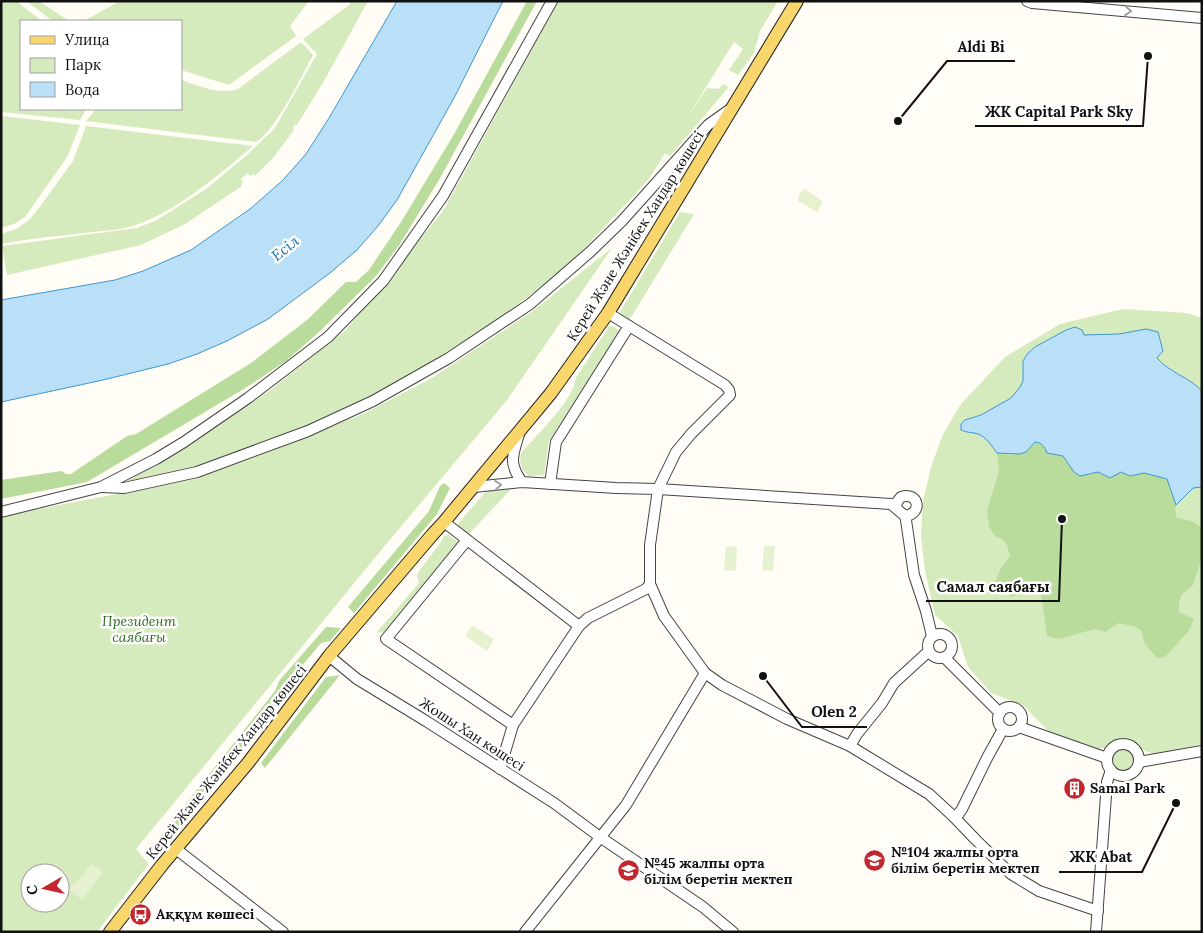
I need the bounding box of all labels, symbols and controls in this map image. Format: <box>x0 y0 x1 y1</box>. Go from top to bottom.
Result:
one-way arrow <box>1124 6 1132 17</box>
legend <box>20 20 182 110</box>
text: Улица <box>64 30 110 49</box>
callout: Aldi Bi <box>947 31 1015 61</box>
text: Aldi Bi <box>957 37 1005 56</box>
text: Парк <box>65 55 101 74</box>
text: Вода <box>65 80 100 99</box>
callout: ЖК Capital Park Sky <box>975 96 1143 126</box>
text: ЖК Capital Park Sky <box>985 102 1134 121</box>
street label: Керей Және Жәнібек Хандар көшесі <box>563 127 708 345</box>
water label: Есіл <box>267 231 303 265</box>
one-way arrow <box>494 480 502 491</box>
callout: Самал саябағы <box>926 571 1059 601</box>
text: Самал саябағы <box>936 577 1050 596</box>
park label: Президент саябағы <box>102 612 177 646</box>
street label: Керей Және Жәнібек Хандар көшесі <box>142 661 310 863</box>
street label: Жошы Хан көшесі <box>416 693 528 775</box>
callout: Olen 2 <box>802 697 867 727</box>
text: Olen 2 <box>811 702 857 721</box>
building icon: Samal Park <box>1062 776 1086 800</box>
place label: Samal Park <box>1090 779 1166 797</box>
callout: ЖК Abat <box>1059 842 1142 872</box>
place label: №104 жалпы орта білім беретін мектеп <box>891 843 1040 877</box>
text: ЖК Abat <box>1070 847 1133 866</box>
school or university icon: №104 жалпы орта білім беретін мектеп <box>863 848 887 872</box>
place label: №45 жалпы орта білім беретін мектеп <box>644 854 793 888</box>
school or university icon: №45 жалпы орта білім беретін мектеп <box>616 859 640 883</box>
north arrow <box>20 863 70 913</box>
text: С <box>22 884 42 896</box>
bus stop icon: Аққұм көшесі <box>128 902 152 926</box>
place label: Аққұм көшесі <box>156 905 255 923</box>

